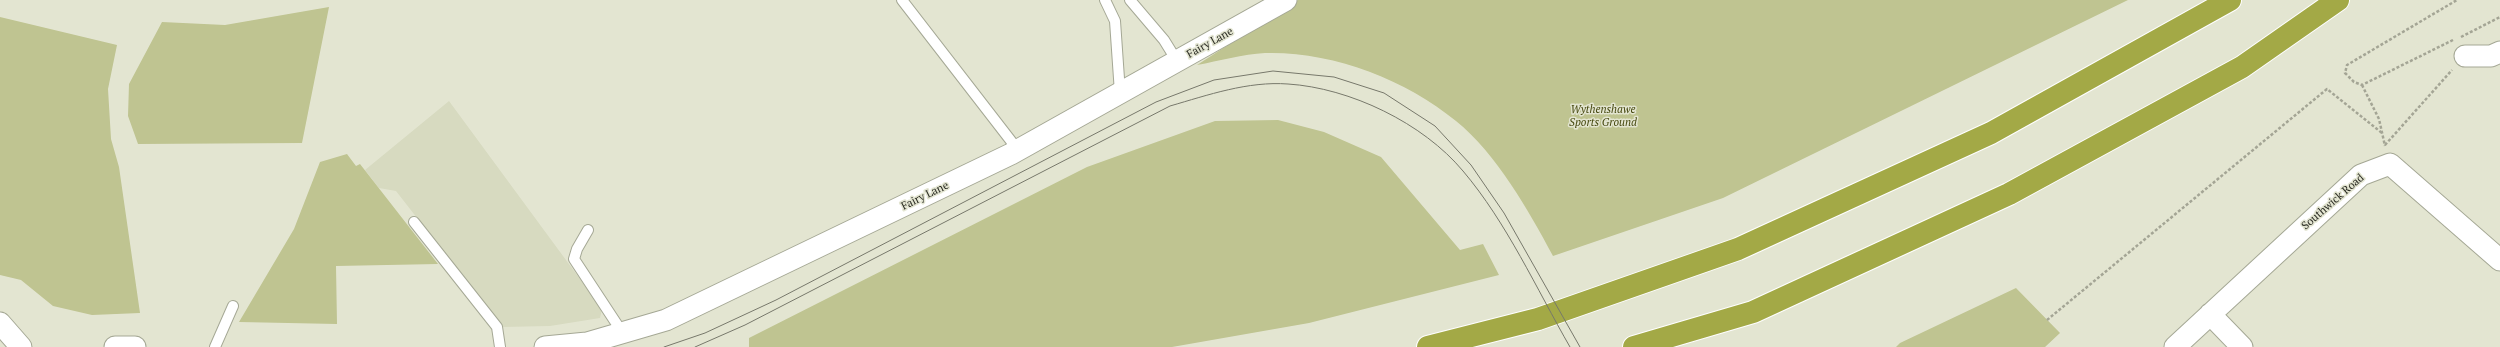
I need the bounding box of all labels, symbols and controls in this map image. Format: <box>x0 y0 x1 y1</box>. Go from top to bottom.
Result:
street label: Fairy Lane <box>1184 25 1236 61</box>
park label: Wythenshawe Sports Ground <box>1569 103 1637 129</box>
street label: Southwick Road <box>2299 171 2367 233</box>
street label: Fairy Lane <box>899 179 951 213</box>

